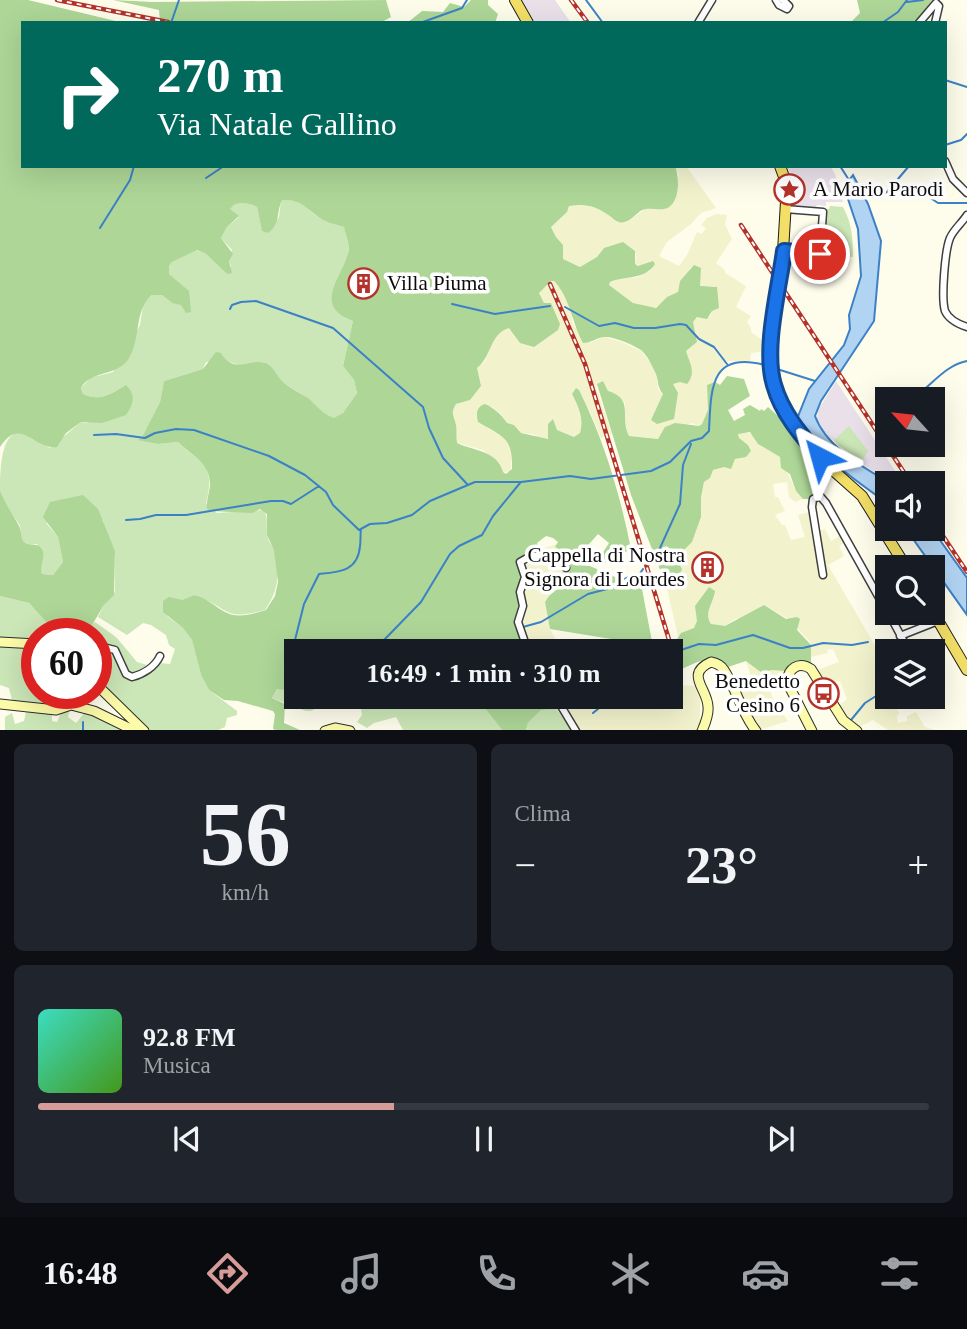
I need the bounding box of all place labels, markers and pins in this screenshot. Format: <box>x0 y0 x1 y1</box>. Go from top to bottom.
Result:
place icon: A Mario Parodi <box>773 172 807 206</box>
place label: A Mario Parodi <box>813 177 944 201</box>
pin <box>790 224 850 284</box>
building icon: Villa Piuma <box>347 266 381 300</box>
place label: Villa Piuma <box>387 271 487 295</box>
place label: Cappella di Nostra Signora di Lourdes <box>524 543 686 591</box>
building icon: Cappella di Nostra Signora di Lourdes <box>691 550 725 584</box>
place label: Benedetto Cesino 6 <box>715 669 800 717</box>
bus stop icon: Benedetto Cesino 6 <box>806 676 840 710</box>

